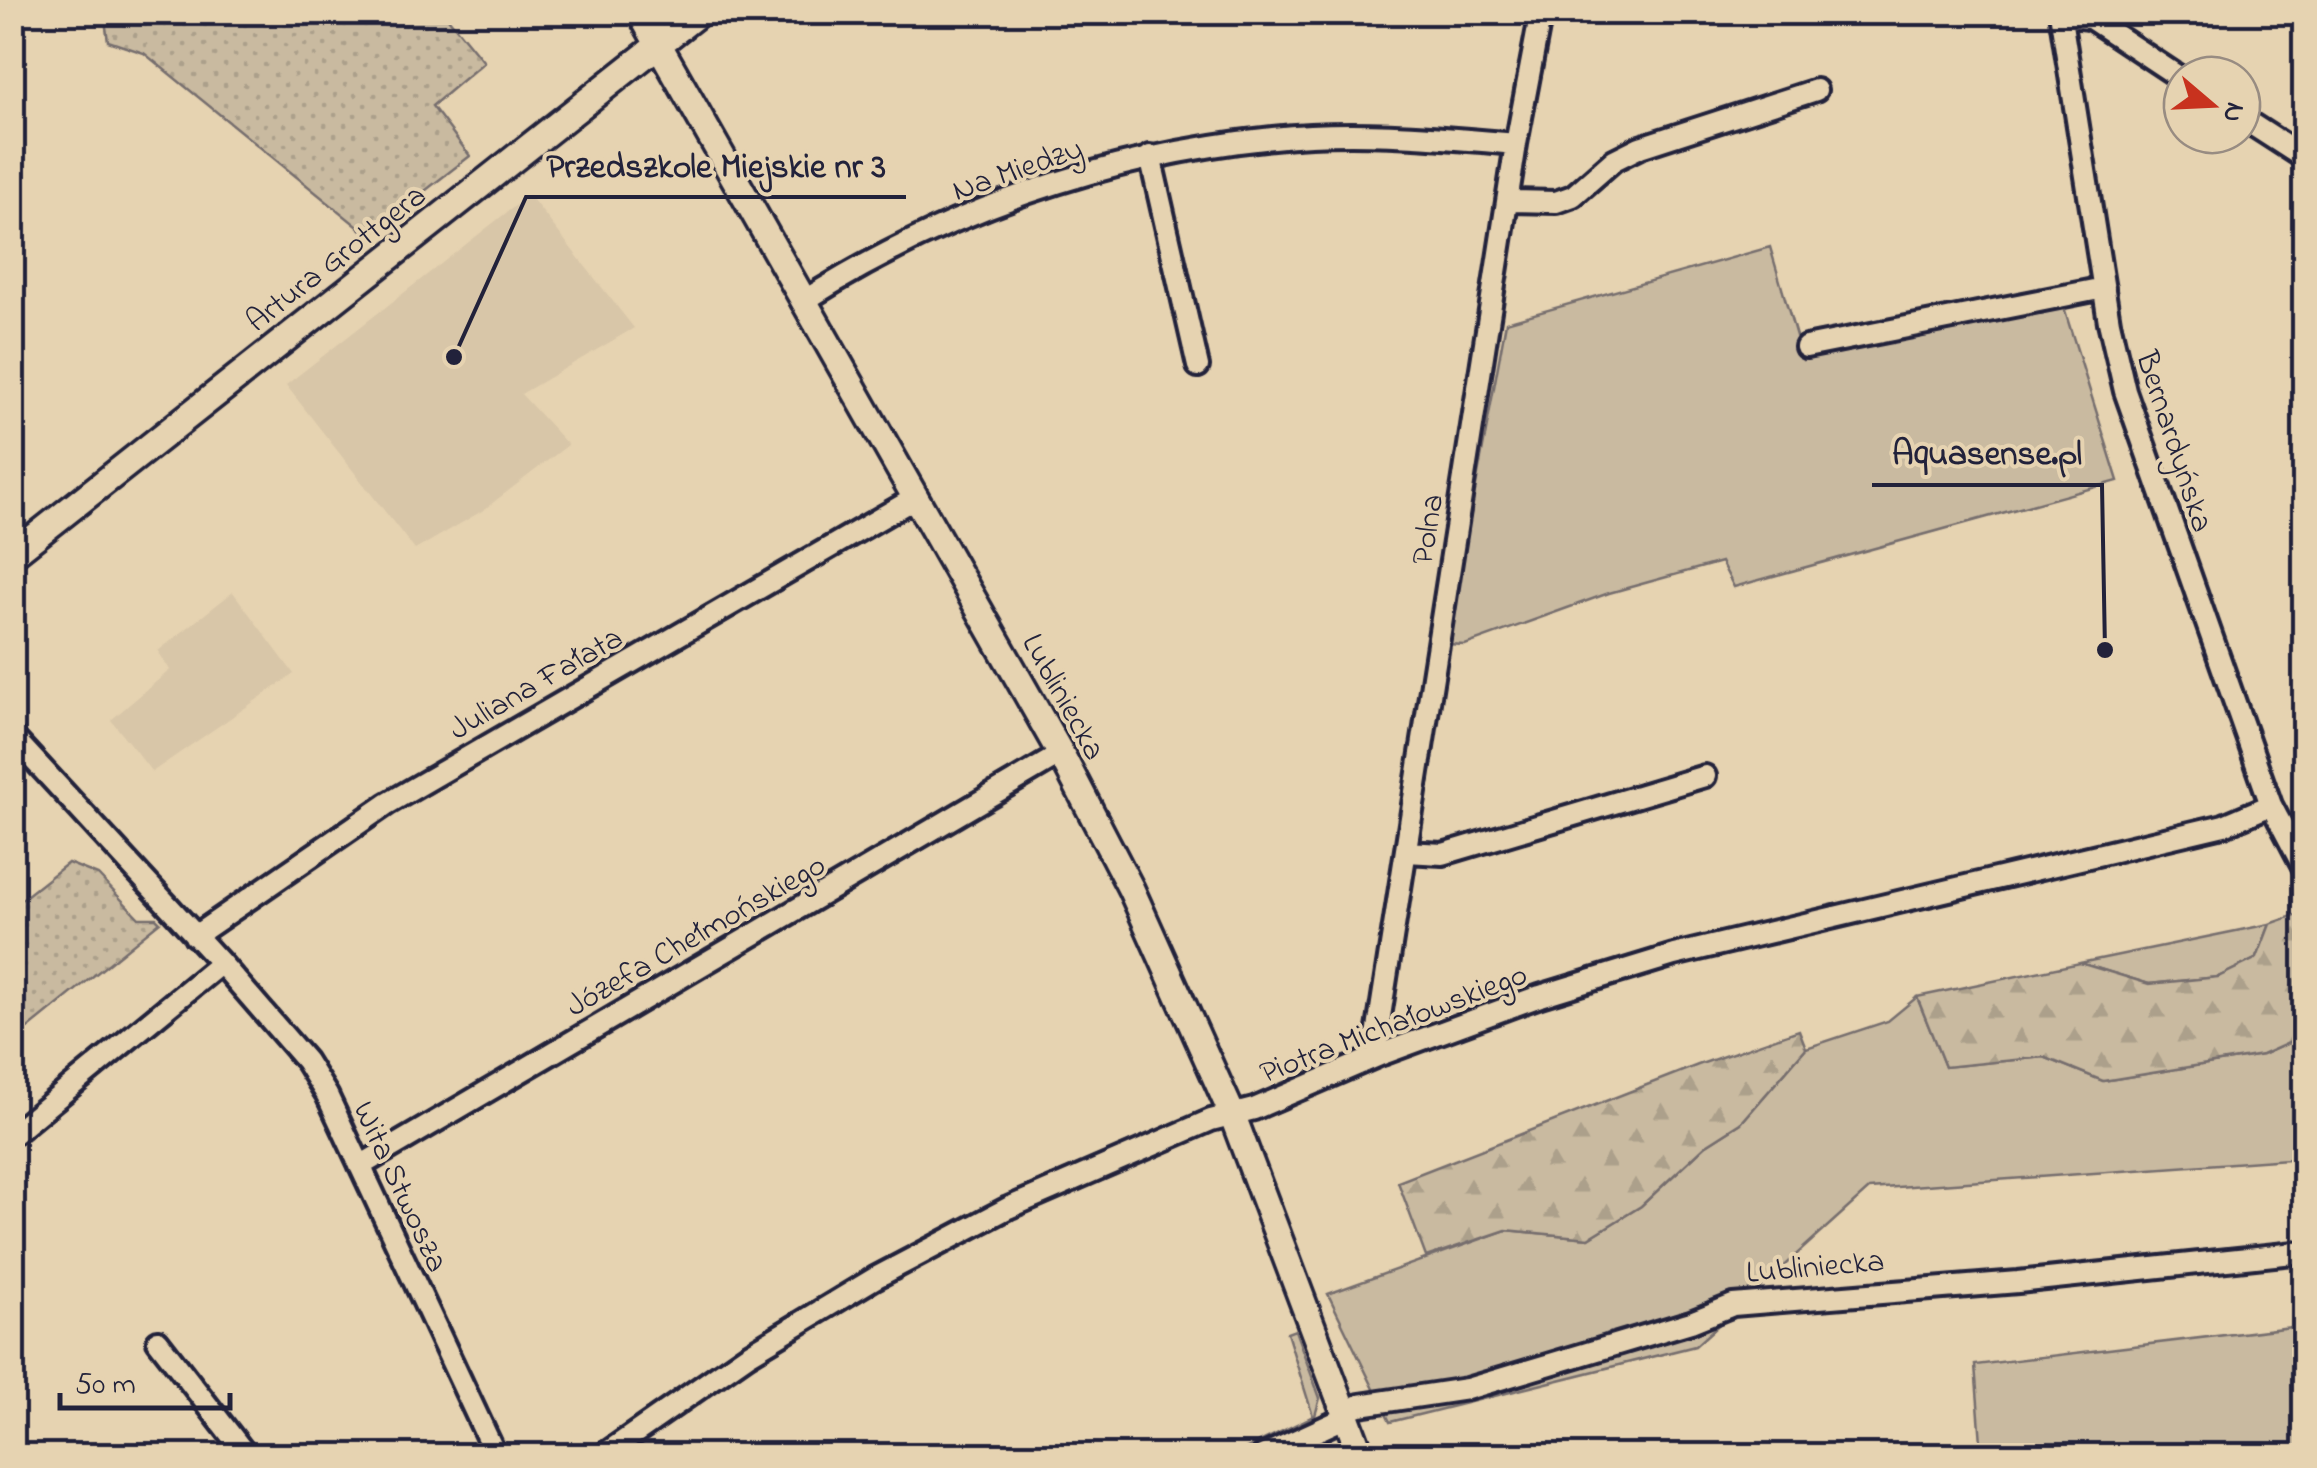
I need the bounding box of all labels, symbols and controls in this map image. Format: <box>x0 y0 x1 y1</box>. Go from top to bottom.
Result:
north arrow <box>2162 55 2262 155</box>
text: N <box>2210 96 2255 128</box>
street label: Na Miedzy <box>946 127 1090 216</box>
callout: Przedszkole Miejskie nr 3 <box>526 132 906 197</box>
text: Przedszkole Miejskie nr 3 <box>546 143 886 194</box>
street label: Artura Grottgera <box>237 174 437 345</box>
street label: Bernardyńska <box>2121 345 2224 539</box>
callout: Aquasense.pl <box>1872 420 2102 485</box>
text: Aquasense.pl <box>1892 430 2082 481</box>
street label: Polna <box>1401 491 1458 568</box>
street label: Juliana Fałata <box>441 616 632 754</box>
street label: Lubliniecka <box>1008 626 1116 770</box>
street label: Józefa Chełmońskiego <box>558 843 835 1031</box>
street label: Piotra Michałowskiego <box>1254 953 1535 1098</box>
street label: Wita Stwosza <box>339 1094 459 1281</box>
street label: Lubliniecka <box>1744 1239 1886 1298</box>
scale bar <box>60 1348 230 1410</box>
text: 50 m <box>75 1364 136 1408</box>

